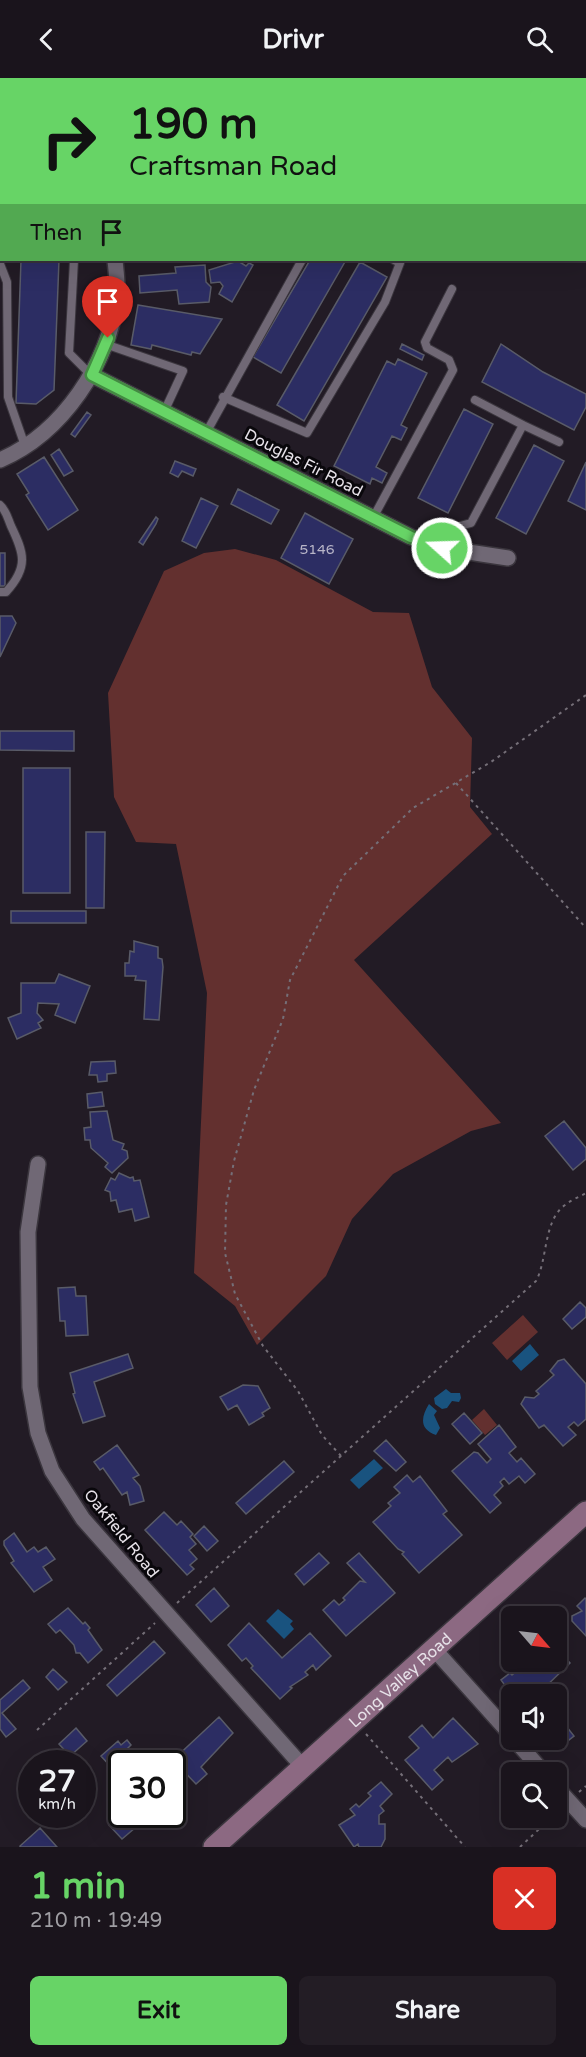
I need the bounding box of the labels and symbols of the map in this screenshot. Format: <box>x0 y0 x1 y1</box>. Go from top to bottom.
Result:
pin <box>82 276 133 338</box>
street label: Douglas Fir Road <box>241 424 366 501</box>
position arrow <box>410 516 474 580</box>
house number: 5146 <box>299 541 335 558</box>
street label: Oakfield Road <box>79 1485 163 1582</box>
north arrow <box>501 1606 567 1672</box>
street label: Long Valley Road <box>345 1629 456 1732</box>
speed limit sign: 30 <box>108 1750 186 1828</box>

